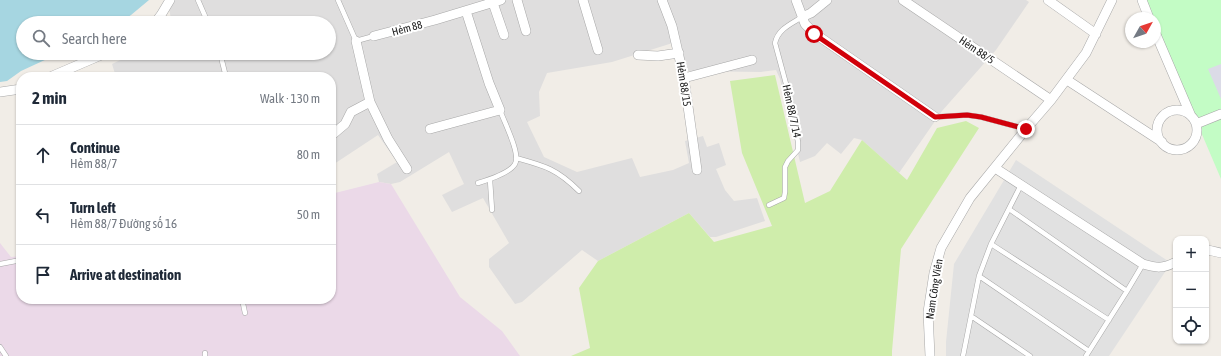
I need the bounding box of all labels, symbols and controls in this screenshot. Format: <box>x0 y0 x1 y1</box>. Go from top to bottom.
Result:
north arrow <box>1125 12 1161 48</box>
search box <box>16 16 336 60</box>
street label: Hẻm 88 <box>390 18 424 38</box>
route start <box>805 25 823 43</box>
icon: search <box>30 27 52 49</box>
text: Search here <box>62 30 127 47</box>
street label: Hẻm 88/5 <box>957 34 997 66</box>
street label: Hẻm 88/15 <box>675 61 693 107</box>
street label: Hẻm 88/7/14 <box>781 83 803 139</box>
text: 2 min <box>32 88 67 108</box>
text: Walk · 130 m <box>260 91 320 106</box>
route end <box>1017 120 1035 138</box>
text: Continue <box>70 139 120 156</box>
icon: ahead <box>32 144 54 166</box>
text: 80 m <box>297 147 320 162</box>
text: Hẻm 88/7 <box>70 156 117 171</box>
text: Turn left <box>70 199 116 216</box>
icon: left <box>32 204 54 226</box>
text: 50 m <box>297 207 320 222</box>
text: Hẻm 88/7 Đường số 16 <box>70 216 177 231</box>
map controls <box>1173 236 1209 344</box>
button: + <box>1173 236 1209 272</box>
street label: Nam Công Viên <box>923 258 945 320</box>
icon: arrive <box>32 264 54 286</box>
text: Arrive at destination <box>70 266 181 283</box>
button: − <box>1173 272 1209 308</box>
button: locate <box>1173 308 1209 344</box>

